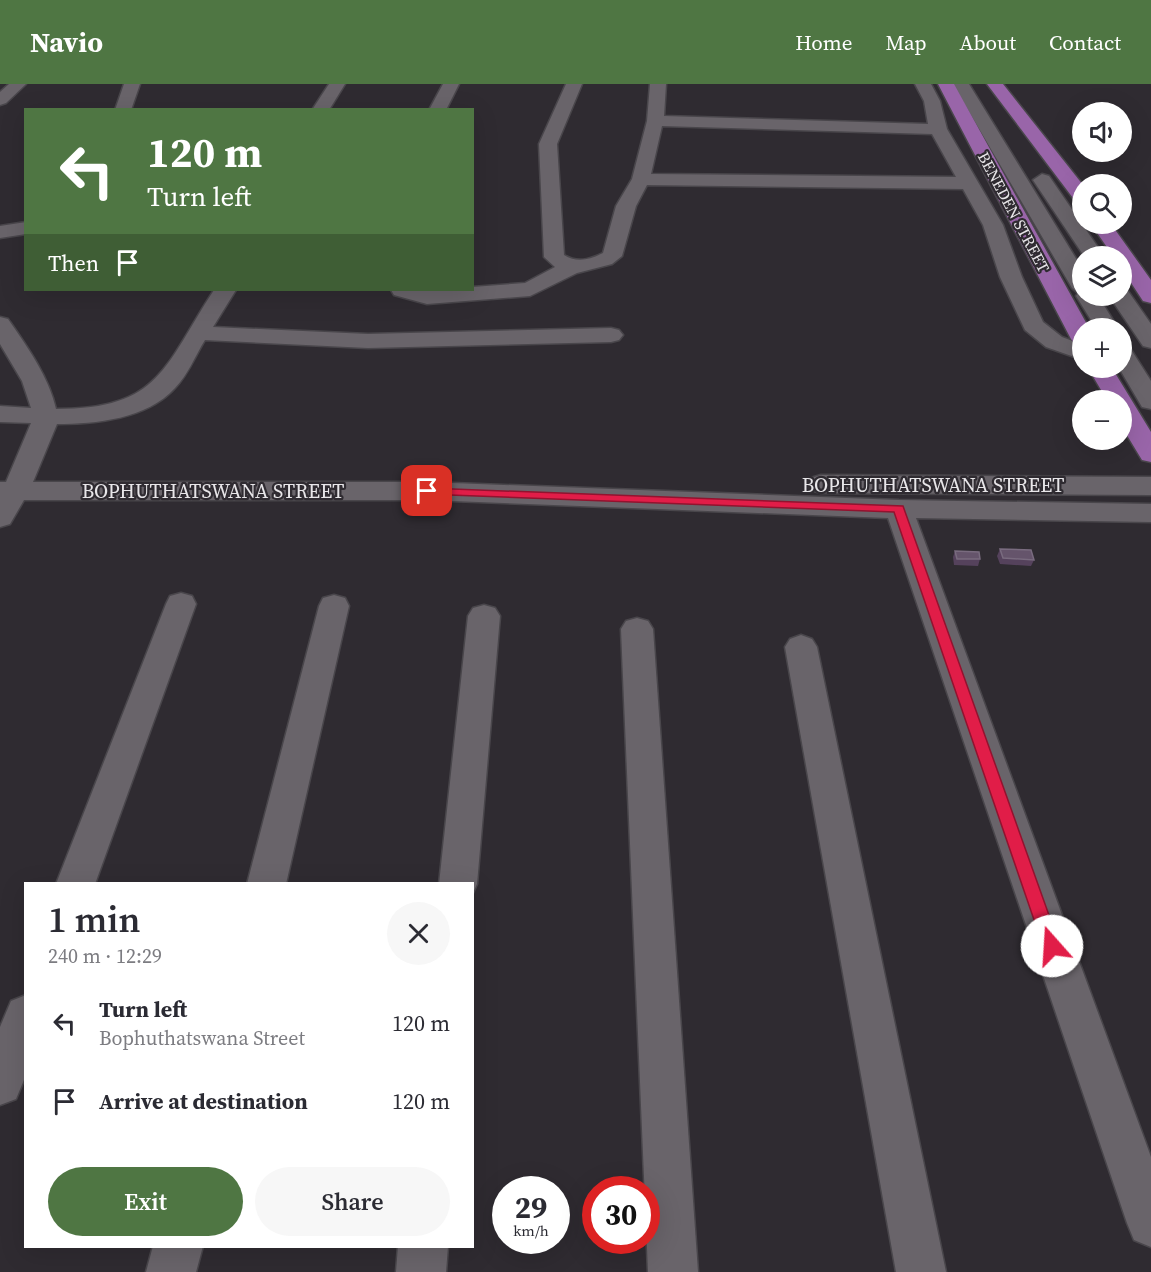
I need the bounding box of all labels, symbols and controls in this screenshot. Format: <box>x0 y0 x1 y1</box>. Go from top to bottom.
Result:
text: Navio <box>30 23 103 61</box>
text: Home <box>795 28 853 57</box>
text: Map <box>886 28 927 57</box>
text: About <box>960 28 1016 57</box>
text: Contact <box>1049 28 1121 57</box>
map controls <box>1072 102 1132 450</box>
button: sound <box>1072 102 1132 162</box>
text: 120 m <box>147 123 262 181</box>
icon: left <box>48 132 126 210</box>
street label: BENEDEN STREET <box>973 148 1055 276</box>
button: search <box>1072 174 1132 234</box>
text: Turn left <box>147 178 251 215</box>
icon: arrive <box>111 246 144 279</box>
button: layers <box>1072 246 1132 306</box>
text: Then <box>48 248 99 278</box>
button: + <box>1072 318 1132 378</box>
button: − <box>1072 390 1132 450</box>
pin <box>401 465 452 516</box>
street label: BOPHUTHATSWANA STREET <box>802 471 1064 499</box>
icon: arrive <box>410 474 443 507</box>
street label: BOPHUTHATSWANA STREET <box>82 477 344 505</box>
text: 1 min <box>48 895 140 944</box>
button: close <box>387 902 450 965</box>
position arrow <box>1020 914 1084 978</box>
text: 240 m · 12:29 <box>48 942 162 970</box>
text: Turn left <box>99 994 187 1024</box>
icon: left <box>48 1007 81 1040</box>
text: 120 m <box>392 1008 450 1038</box>
text: Bophuthatswana Street <box>99 1024 305 1052</box>
icon: arrive <box>48 1085 81 1118</box>
text: Arrive at destination <box>99 1086 308 1116</box>
text: 120 m <box>392 1086 450 1116</box>
button: Exit <box>48 1167 243 1236</box>
button: Share <box>255 1167 450 1236</box>
speed limit sign: 30 <box>582 1176 660 1254</box>
text: 29 <box>515 1187 547 1228</box>
text: km/h <box>513 1220 549 1241</box>

